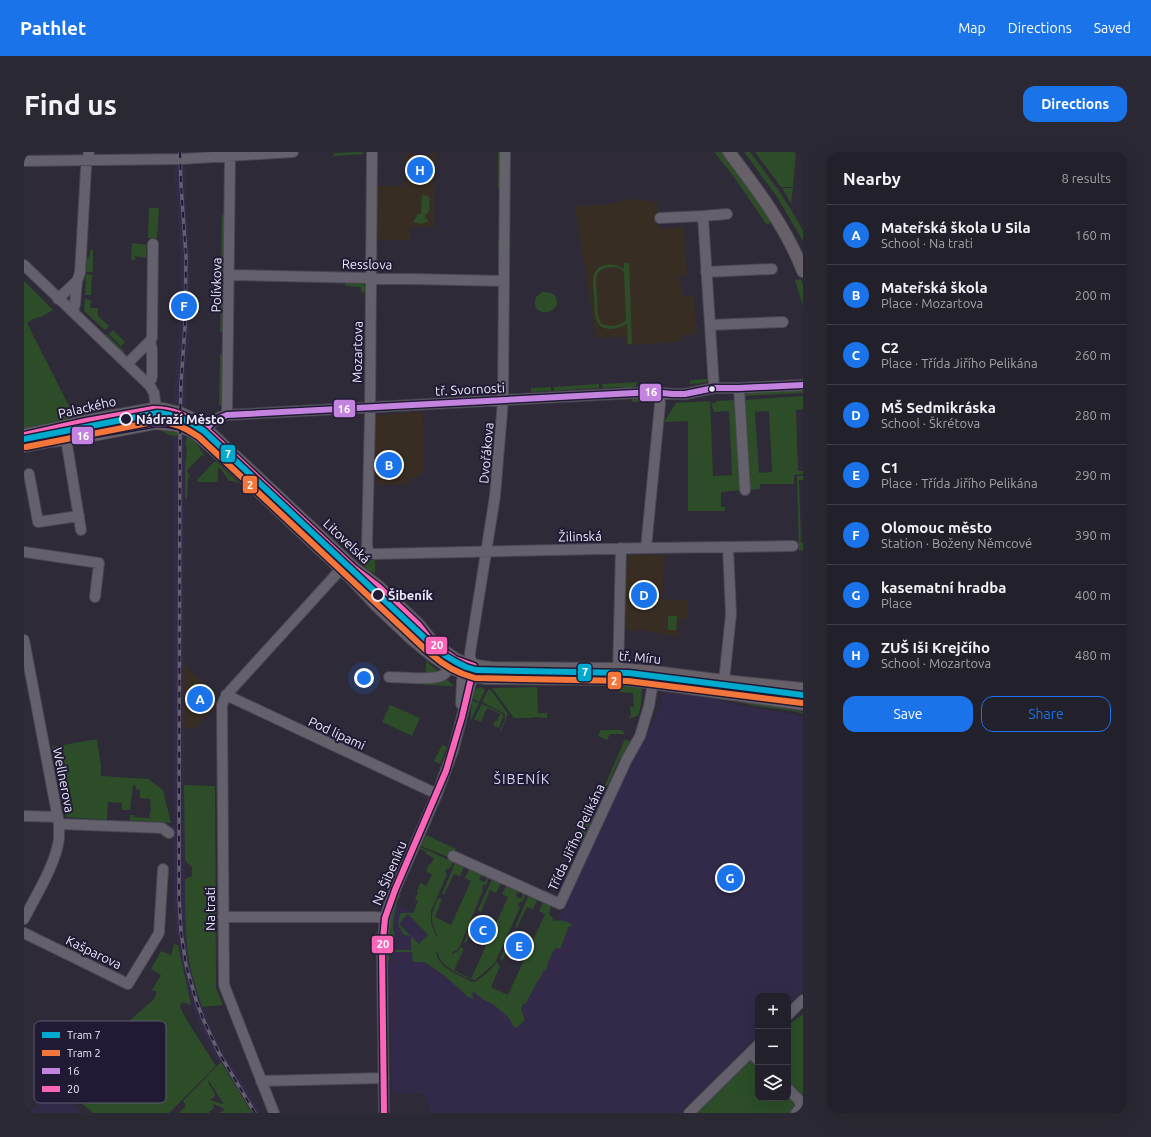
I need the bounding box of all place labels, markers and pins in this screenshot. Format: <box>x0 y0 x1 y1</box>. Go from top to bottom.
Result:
pin: H <box>407 155 433 185</box>
pin: F <box>171 291 197 321</box>
unlabelled marker <box>707 384 717 394</box>
marker: Nádraží Město <box>119 412 133 426</box>
place label: Nádraží Město <box>136 412 225 426</box>
pin: B <box>376 450 402 480</box>
pin: D <box>631 580 657 610</box>
place label: Šibeník <box>388 587 433 602</box>
marker: Šibeník <box>371 588 385 602</box>
pin: A <box>187 684 213 714</box>
pin: G <box>717 863 743 893</box>
pin: C <box>470 915 496 945</box>
pin: E <box>506 931 532 961</box>

